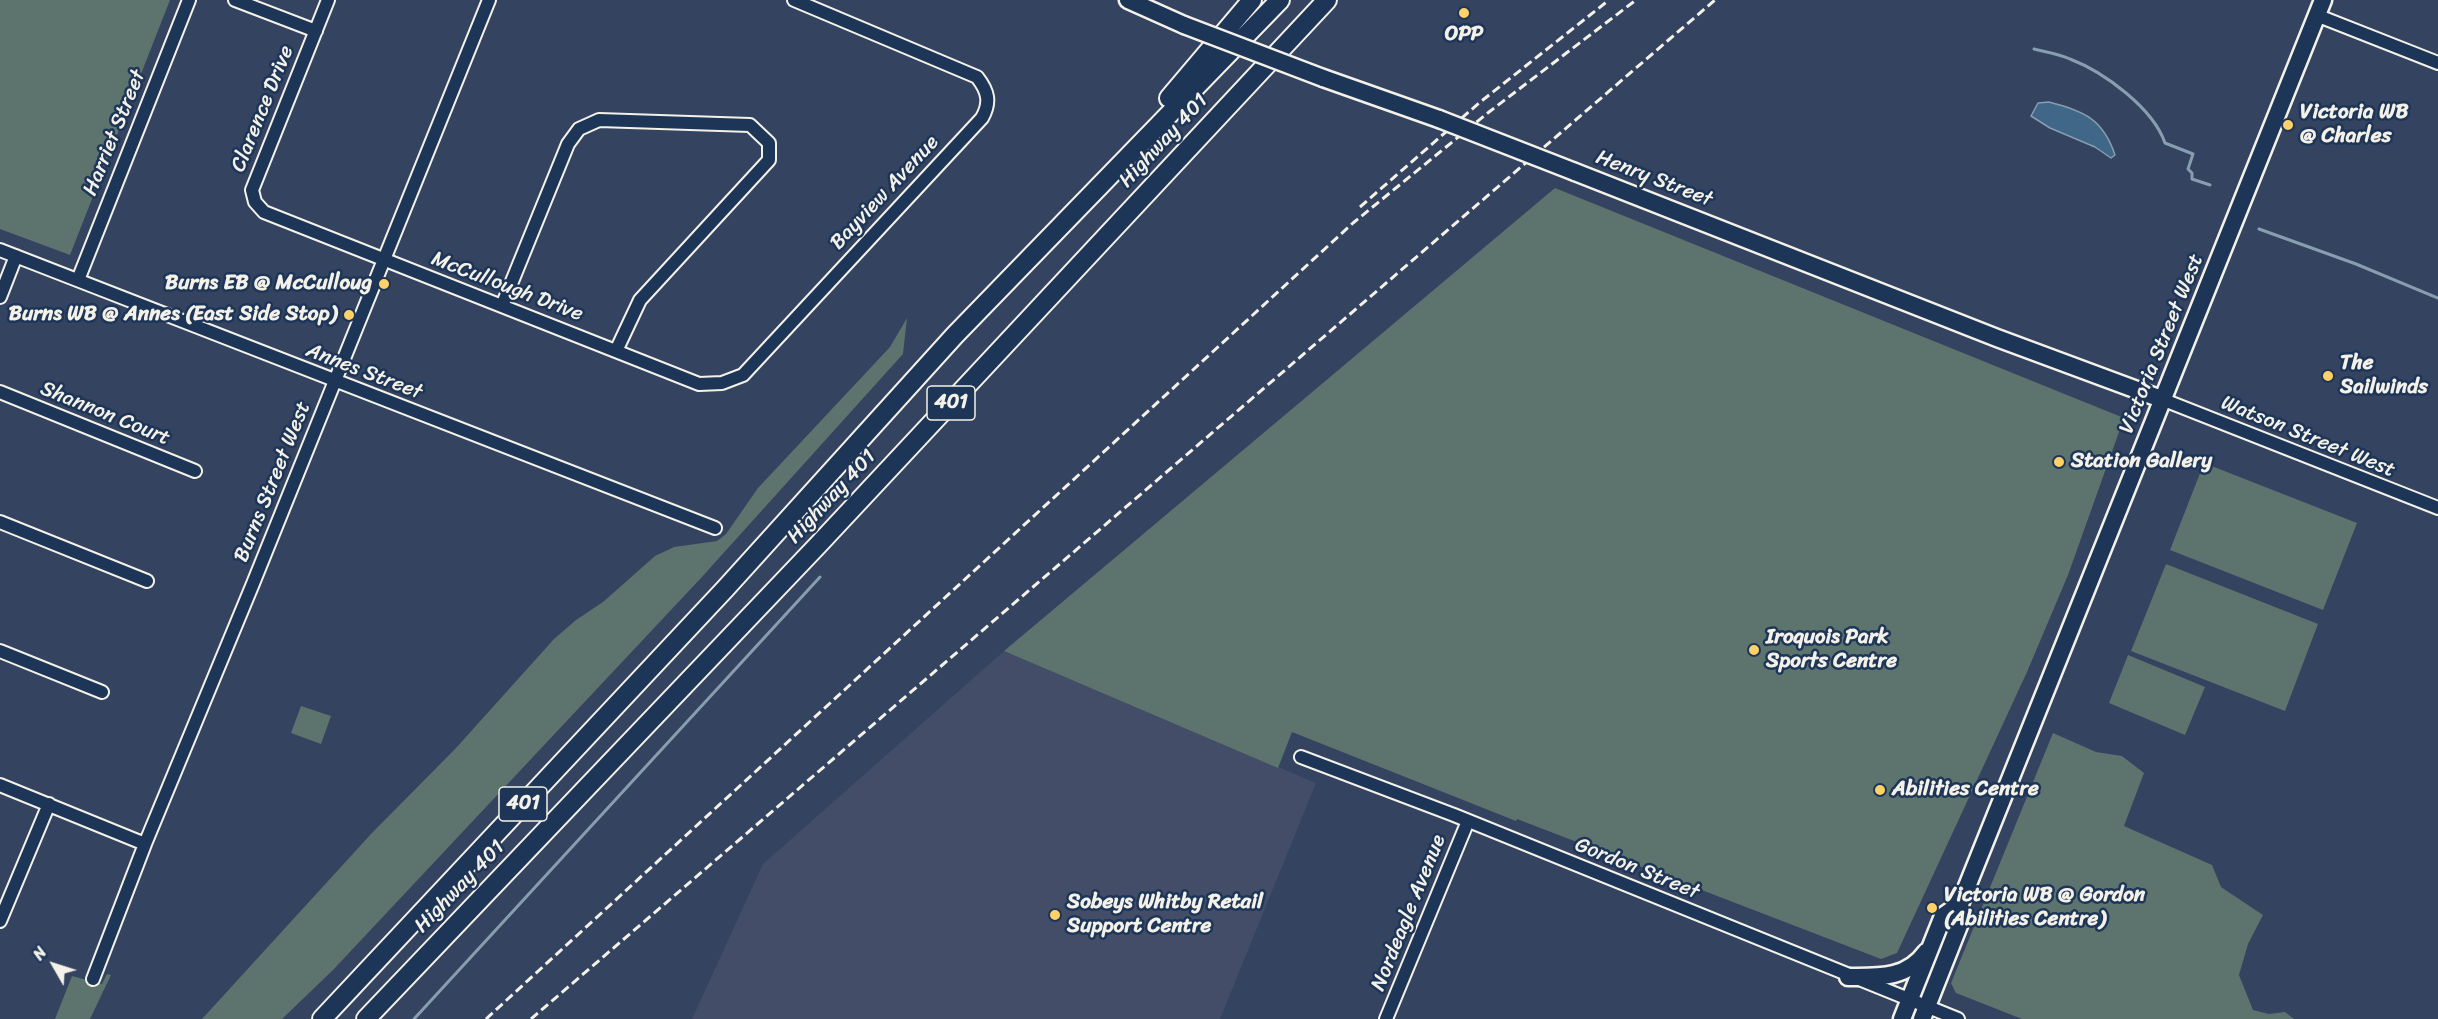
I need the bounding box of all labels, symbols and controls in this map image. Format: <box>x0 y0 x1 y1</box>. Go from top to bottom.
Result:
marker: OPP <box>1457 6 1471 20</box>
place label: OPP <box>1445 22 1483 48</box>
street label: Clarence Drive <box>226 42 300 176</box>
street label: Harriet Street <box>78 66 152 200</box>
street label: Highway 401 <box>1114 89 1214 193</box>
place label: Victoria WB @ Charles <box>2300 100 2409 150</box>
marker: Victoria WB @ Charles <box>2281 118 2295 132</box>
street label: Bayview Avenue <box>826 131 944 255</box>
street label: Henry Street <box>1592 145 1716 213</box>
street label: McCullough Drive <box>428 246 586 328</box>
street label: Victoria Street West <box>2114 251 2210 437</box>
place label: Burns EB @ McCulloug <box>165 271 372 297</box>
marker: Burns EB @ McCulloug <box>377 277 391 291</box>
place label: Burns WB @ Annes (East Side Stop) <box>9 302 337 328</box>
marker: Burns WB @ Annes (East Side Stop) <box>342 308 356 322</box>
street label: Annes Street <box>302 338 426 406</box>
place label: The Sailwinds <box>2340 351 2428 401</box>
marker: The Sailwinds <box>2321 369 2335 383</box>
street label: Shannon Court <box>36 377 174 451</box>
road number: 401 <box>927 386 975 420</box>
street label: Watson Street West <box>2217 391 2399 483</box>
street label: Burns Street West <box>229 398 317 566</box>
street label: Highway 401 <box>782 445 882 549</box>
place label: Station Gallery <box>2071 449 2212 475</box>
marker: Station Gallery <box>2052 455 2066 469</box>
place label: Iroquois Park Sports Centre <box>1766 625 1897 675</box>
marker: Iroquois Park Sports Centre <box>1747 643 1761 657</box>
place label: Abilities Centre <box>1892 777 2039 803</box>
marker: Abilities Centre <box>1873 783 1887 797</box>
road number: 401 <box>499 787 547 821</box>
street label: Nordeagle Avenue <box>1366 831 1452 995</box>
street label: Gordon Street <box>1571 833 1703 905</box>
street label: Highway 401 <box>410 835 510 939</box>
place label: Victoria WB @ Gordon (Abilities Centre) <box>1944 883 2145 933</box>
place label: Sobeys Whitby Retail Support Centre <box>1067 890 1263 940</box>
marker: Victoria WB @ Gordon (Abilities Centre) <box>1925 901 1939 915</box>
marker: Sobeys Whitby Retail Support Centre <box>1048 908 1062 922</box>
north arrow <box>24 935 84 995</box>
text: N <box>25 940 54 967</box>

